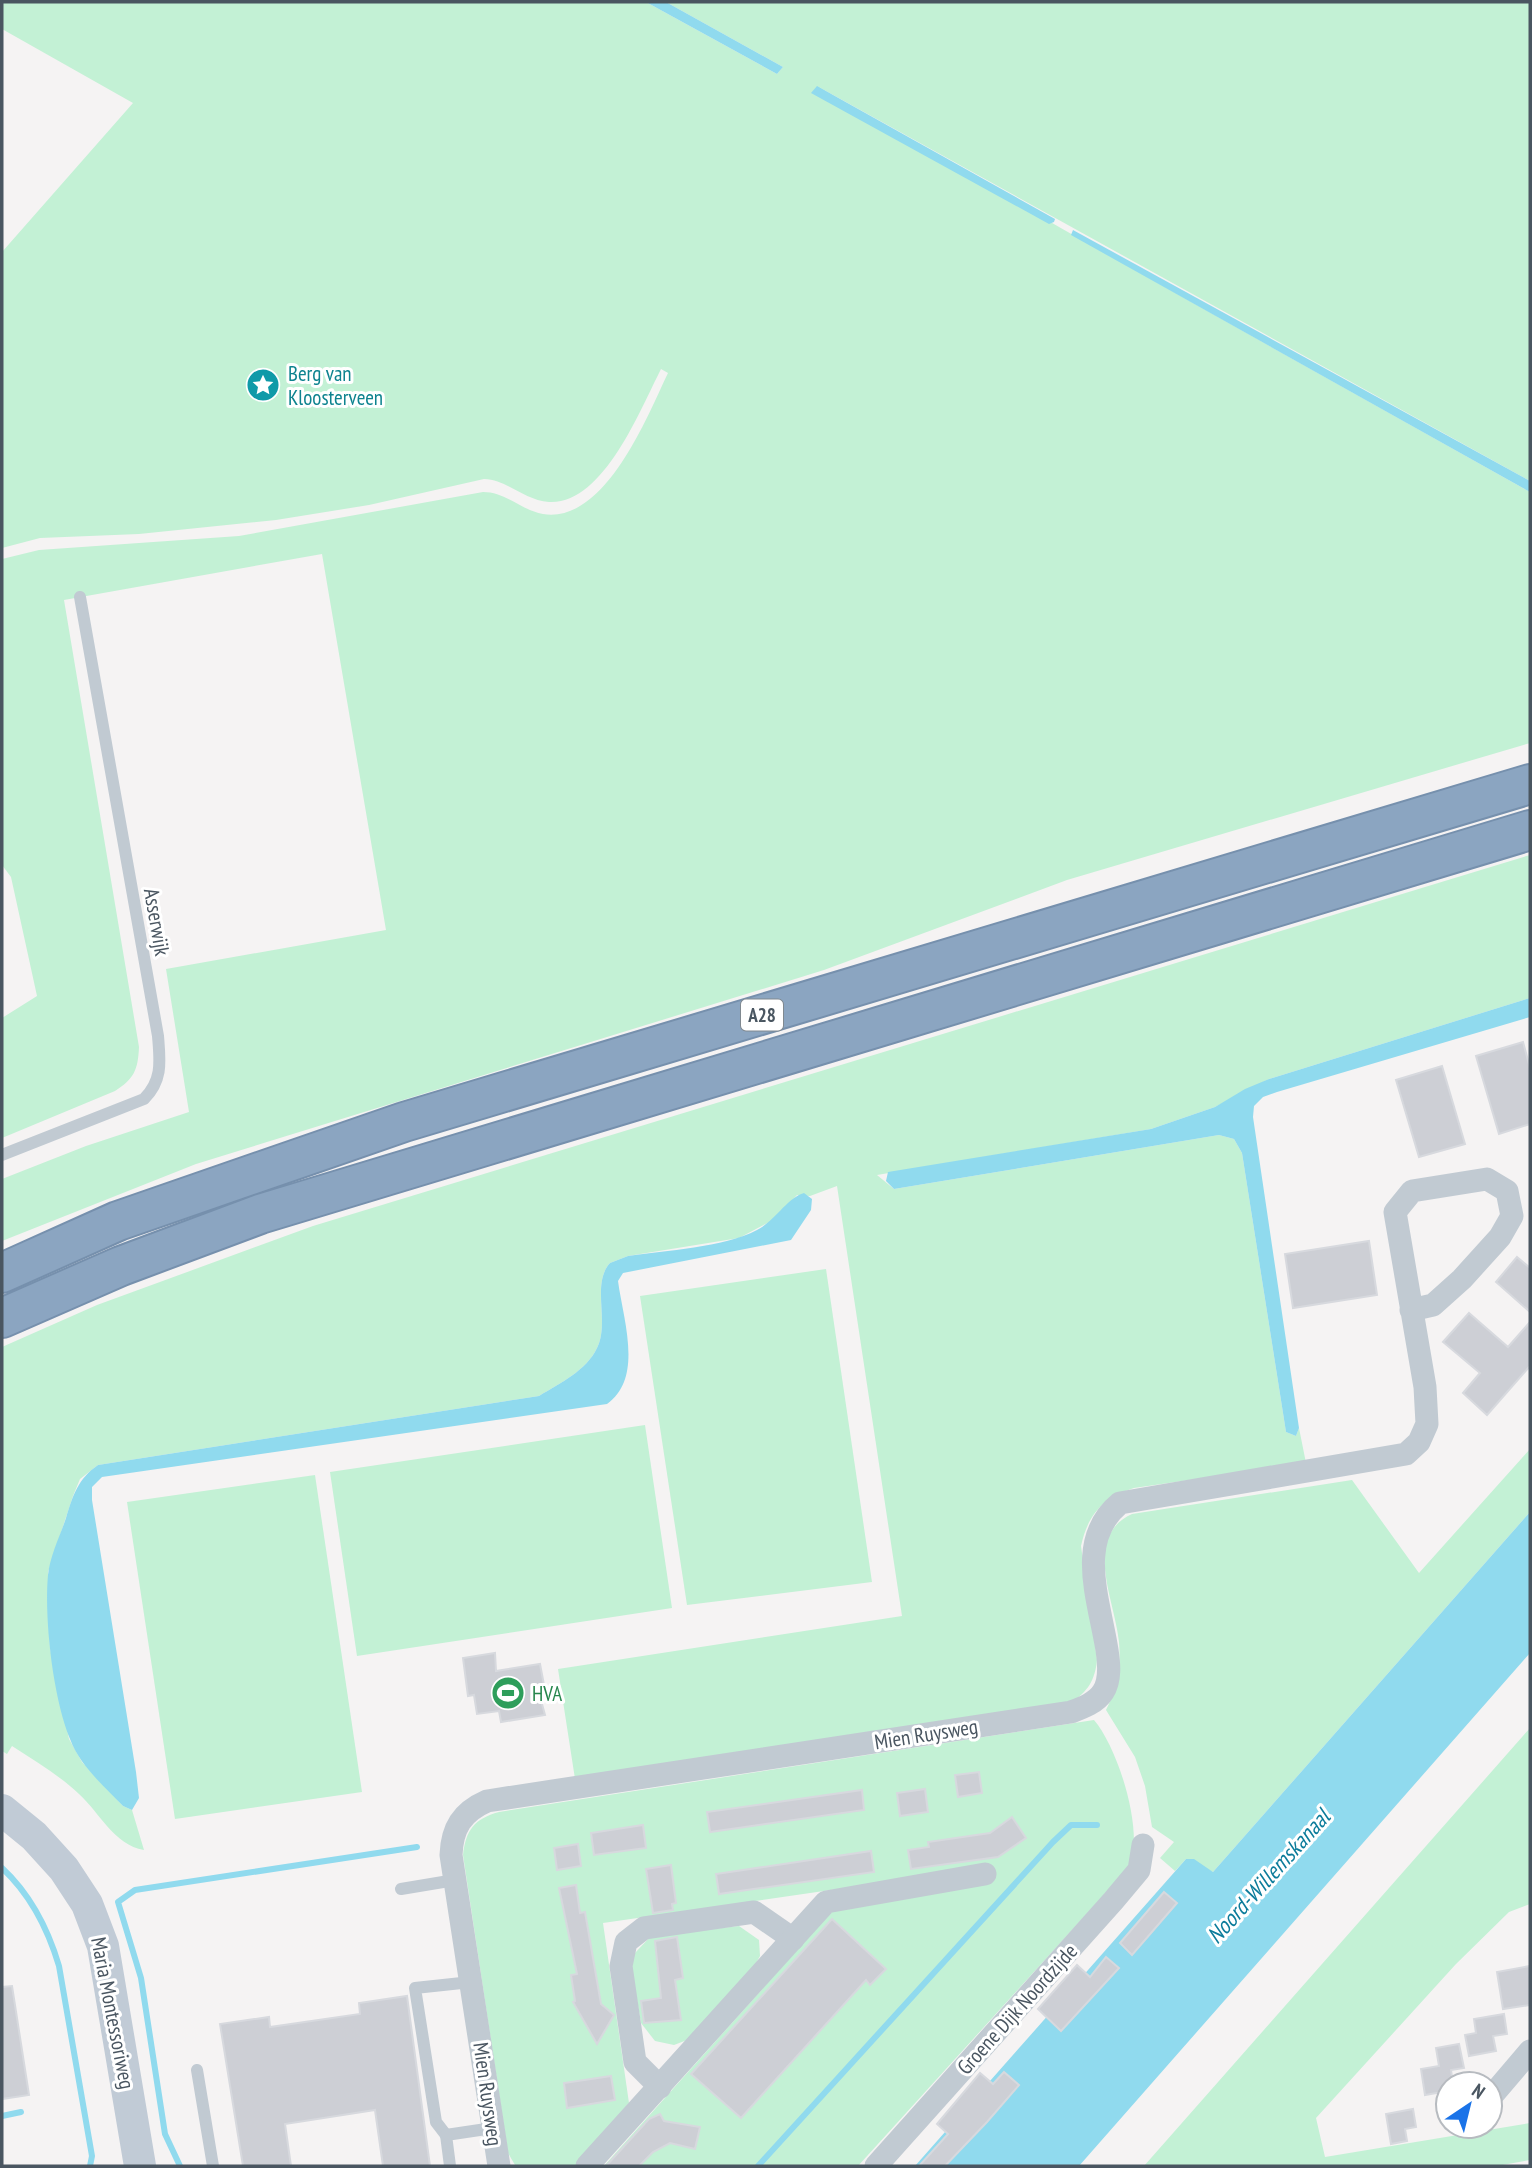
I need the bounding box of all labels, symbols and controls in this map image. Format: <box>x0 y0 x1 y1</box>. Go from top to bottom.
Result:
place label: Berg van Kloosterveen <box>288 360 383 411</box>
place icon: Berg van Kloosterveen <box>244 366 282 404</box>
street label: Asserwijk <box>138 886 176 958</box>
road number: A28 <box>741 1000 783 1030</box>
sports icon: HVA <box>489 1674 527 1712</box>
place label: HVA <box>532 1680 562 1707</box>
street label: Mien Ruysweg <box>872 1713 980 1755</box>
water label: Noord-Willemskanaal <box>1200 1801 1338 1949</box>
street label: Maria Montessoriweg <box>85 1935 141 2091</box>
street label: Groene Dijk Noordzijde <box>951 1938 1083 2080</box>
street label: Mien Ruysweg <box>467 2041 509 2147</box>
north arrow <box>1434 2070 1504 2140</box>
text: N <box>1468 2078 1490 2104</box>

